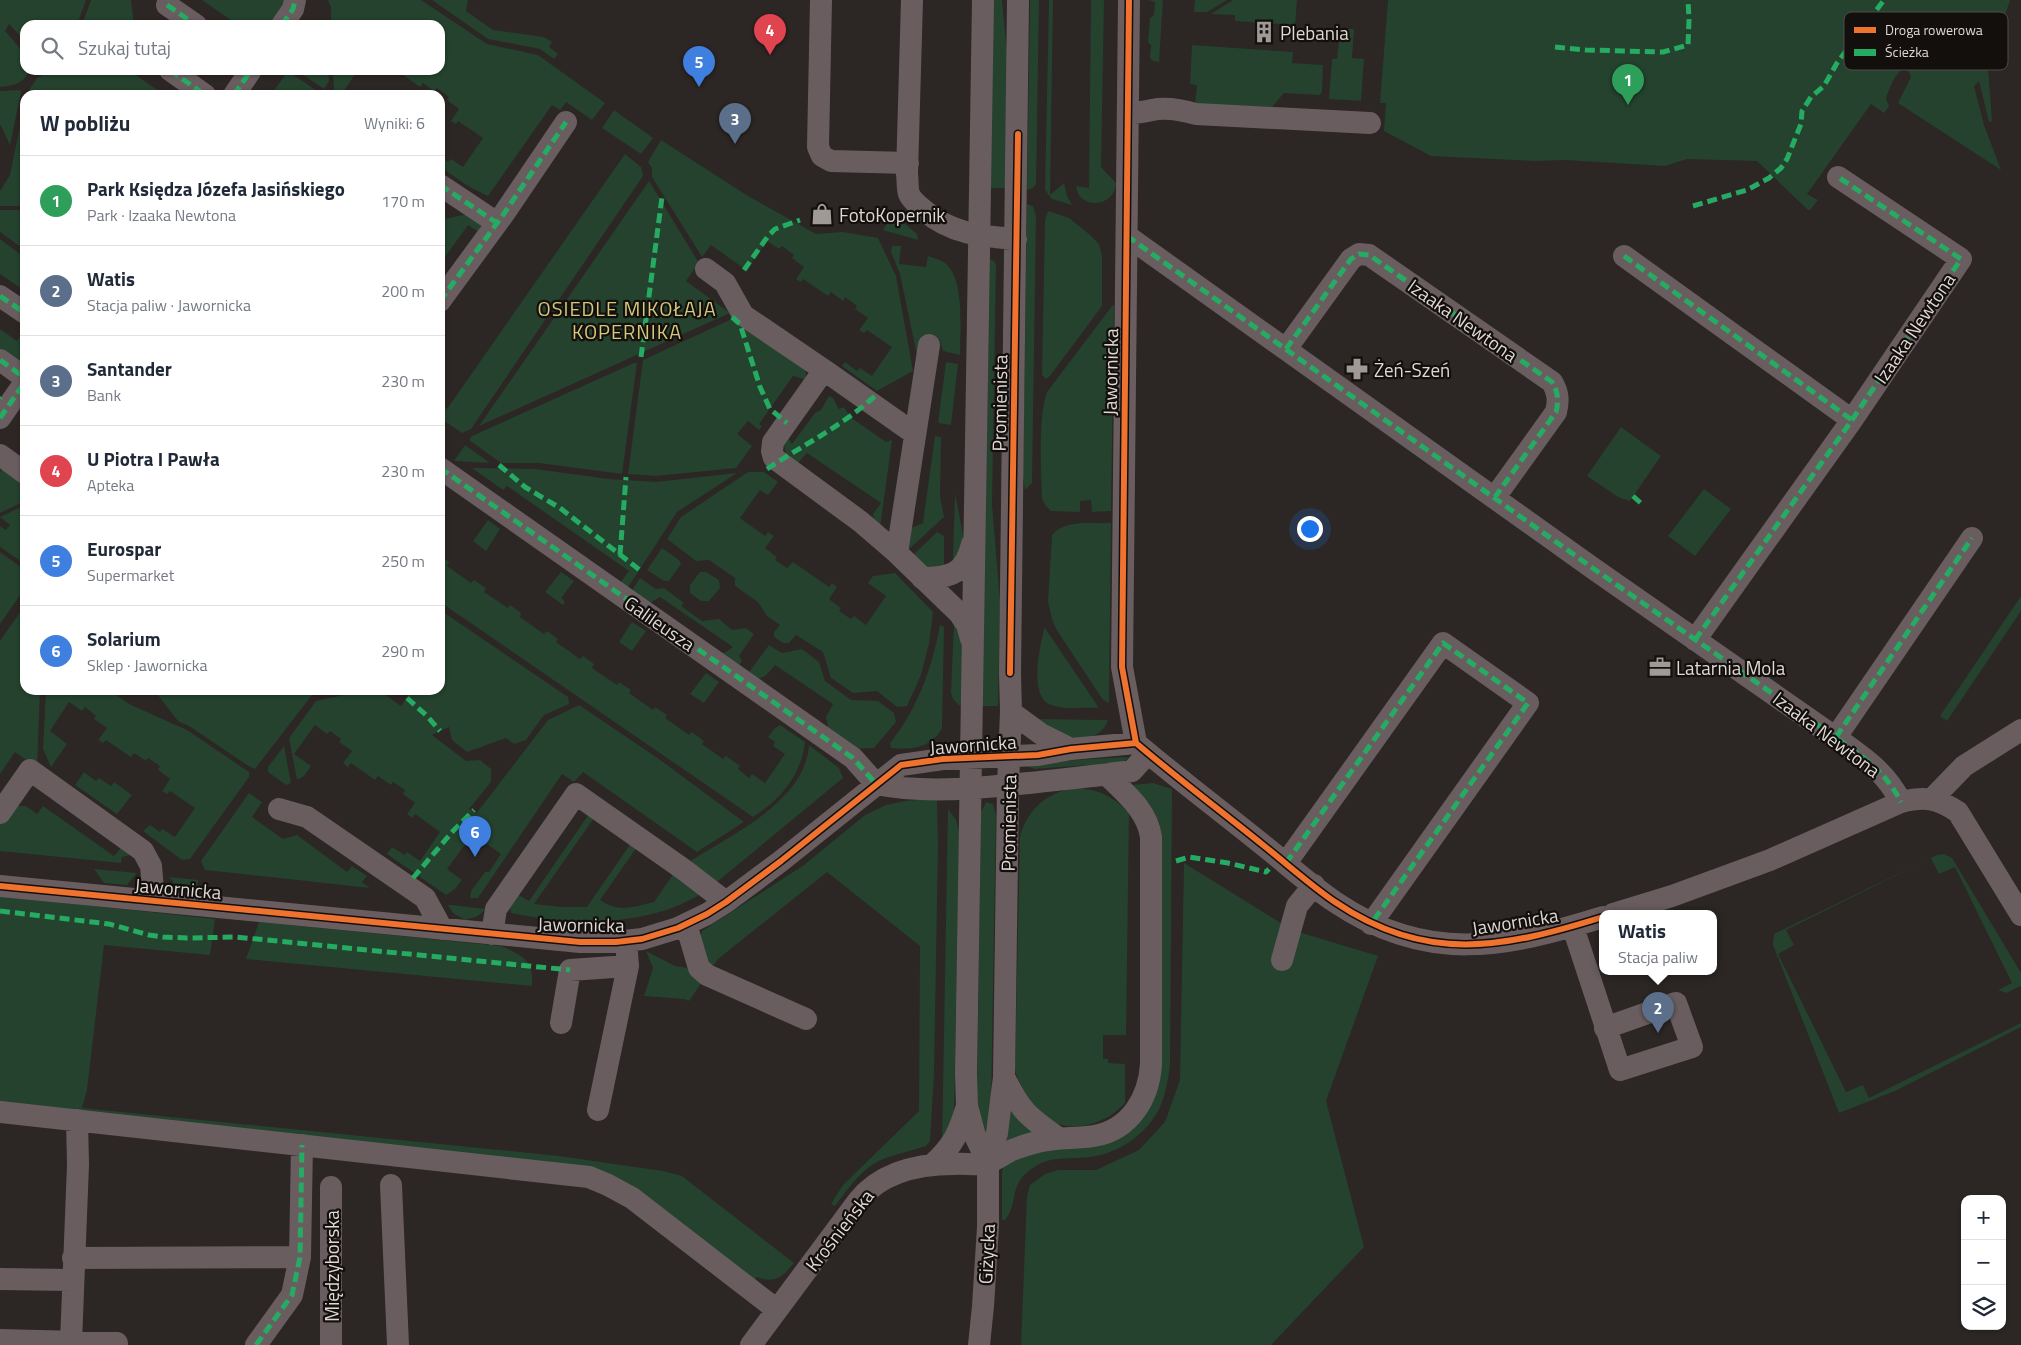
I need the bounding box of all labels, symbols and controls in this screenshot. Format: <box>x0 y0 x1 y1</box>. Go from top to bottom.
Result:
legend <box>1844 12 2008 70</box>
pin: 4 <box>754 14 786 55</box>
place label: Plebania <box>1280 18 1349 47</box>
building icon: Plebania <box>1251 19 1277 45</box>
text: Droga rowerowa <box>1885 19 1983 40</box>
search box <box>20 20 445 75</box>
text: Szukaj tutaj <box>78 33 171 62</box>
icon: search <box>38 34 66 62</box>
text: Ścieżka <box>1885 41 1929 62</box>
pin: 5 <box>683 46 715 87</box>
pin: 1 <box>1612 64 1644 105</box>
pin: 3 <box>719 103 751 144</box>
text: W pobliżu <box>40 107 130 139</box>
text: Wyniki: 6 <box>364 111 425 135</box>
text: Park Księdza Józefa Jasińskiego <box>87 174 345 203</box>
text: 1 <box>52 189 60 213</box>
text: 170 m <box>381 189 425 213</box>
place label: FotoKopernik <box>839 200 945 229</box>
shop icon: FotoKopernik <box>809 201 835 227</box>
text: Park · Izaaka Newtona <box>87 203 236 227</box>
text: Watis <box>87 264 135 293</box>
street label: Izaaka Newtona <box>1866 266 1962 389</box>
street label: Izaaka Newtona <box>1402 271 1524 369</box>
text: 2 <box>52 279 60 303</box>
text: 200 m <box>381 279 425 303</box>
text: Stacja paliw · Jawornicka <box>87 293 251 317</box>
district label: OSIEDLE MIKOŁAJA KOPERNIKA <box>537 293 717 347</box>
street label: Jawornicka <box>1095 328 1125 416</box>
text: Santander <box>87 354 172 383</box>
street label: Promienista <box>984 354 1014 452</box>
place label: Żeń-Szeń <box>1374 355 1450 384</box>
pharmacy icon: Żeń-Szeń <box>1344 356 1370 382</box>
text: 3 <box>52 369 60 393</box>
text: 230 m <box>381 369 425 393</box>
text: Bank <box>87 383 121 407</box>
text: U Piotra I Pawła <box>87 444 220 473</box>
text: 4 <box>52 459 60 483</box>
text: 230 m <box>381 459 425 483</box>
text: Apteka <box>87 473 134 497</box>
your location <box>1297 516 1323 542</box>
text: Eurospar <box>87 534 161 563</box>
text: 5 <box>52 549 60 573</box>
text: 250 m <box>381 549 425 573</box>
text: Supermarket <box>87 563 174 587</box>
street label: Galileusza <box>619 588 702 658</box>
text: Solarium <box>87 624 161 653</box>
text: 6 <box>52 639 60 663</box>
text: 290 m <box>381 639 425 663</box>
text: Sklep · Jawornicka <box>87 653 208 677</box>
place label: Latarnia Mola <box>1676 653 1786 682</box>
office icon: Latarnia Mola <box>1647 654 1673 680</box>
street label: Izaaka Newtona <box>1767 684 1887 784</box>
street label: Jawornicka <box>928 726 1018 762</box>
street label: Promienista <box>993 774 1023 872</box>
pin: 6 <box>459 816 491 857</box>
street label: Jawornicka <box>133 870 223 906</box>
street label: Jawornicka <box>1470 900 1561 942</box>
street label: Jawornicka <box>537 909 625 939</box>
popup <box>1599 910 1717 975</box>
text: Watis <box>1618 916 1666 945</box>
text: Stacja paliw <box>1618 945 1698 969</box>
pin: 2 <box>1642 992 1674 1033</box>
street label: Krośnieńska <box>798 1182 881 1277</box>
map controls <box>1961 1195 2006 1330</box>
button: + <box>1961 1195 2006 1240</box>
street label: Międzyborska <box>317 1210 346 1322</box>
street label: Giżycka <box>970 1223 1002 1285</box>
button: − <box>1961 1240 2006 1285</box>
button: layers <box>1961 1285 2006 1330</box>

